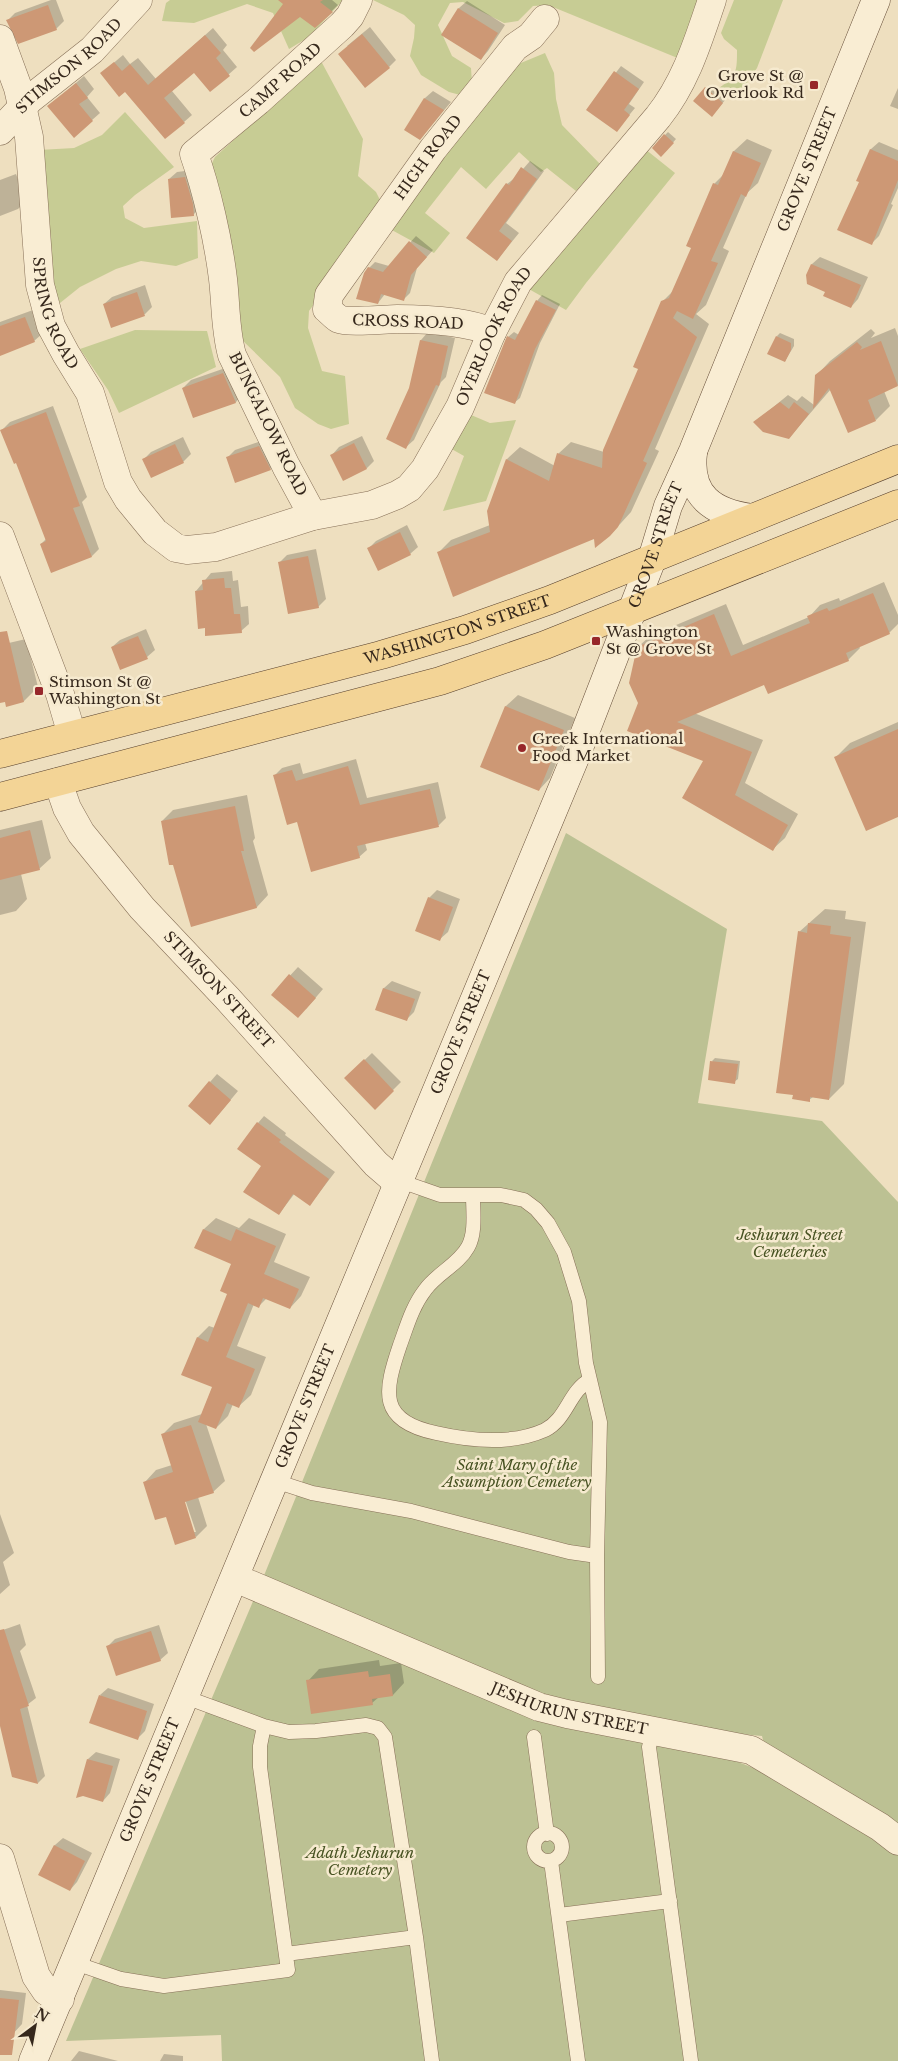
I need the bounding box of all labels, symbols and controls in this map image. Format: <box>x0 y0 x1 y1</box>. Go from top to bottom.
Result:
street label: STIMSON ROAD <box>11 14 126 117</box>
street label: CAMP ROAD <box>235 38 325 122</box>
place label: Grove St @ Overlook Rd <box>706 66 804 102</box>
marker: Grove St @ Overlook Rd <box>808 79 820 91</box>
street label: GROVE STREET <box>773 104 840 234</box>
street label: HIGH ROAD <box>390 111 466 203</box>
street label: SPRING ROAD <box>29 256 83 373</box>
street label: OVERLOOK ROAD <box>451 263 536 409</box>
street label: CROSS ROAD <box>352 310 464 333</box>
street label: BUNGALOW ROAD <box>225 349 312 499</box>
street label: GROVE STREET <box>624 479 687 611</box>
street label: WASHINGTON STREET <box>361 591 553 668</box>
place label: Washington St @ Grove St <box>605 622 712 658</box>
marker: Washington St @ Grove St <box>590 635 602 647</box>
place label: Stimson St @ Washington St <box>48 672 161 708</box>
marker: Stimson St @ Washington St <box>33 685 45 697</box>
place label: Greek International Food Market <box>532 729 683 765</box>
marker: Greek International Food Market <box>516 742 528 754</box>
street label: STIMSON STREET <box>160 927 278 1052</box>
street label: GROVE STREET <box>426 967 495 1097</box>
park label: Jeshurun Street Cemeteries <box>736 1225 844 1261</box>
street label: GROVE STREET <box>271 1341 339 1471</box>
park label: Saint Mary of the Assumption Cemetery <box>441 1455 592 1491</box>
street label: JESHURUN STREET <box>486 1677 650 1739</box>
street label: GROVE STREET <box>115 1715 184 1845</box>
park label: Adath Jeshurun Cemetery <box>304 1843 414 1879</box>
north arrow <box>10 2001 60 2051</box>
text: N <box>32 2004 52 2026</box>

